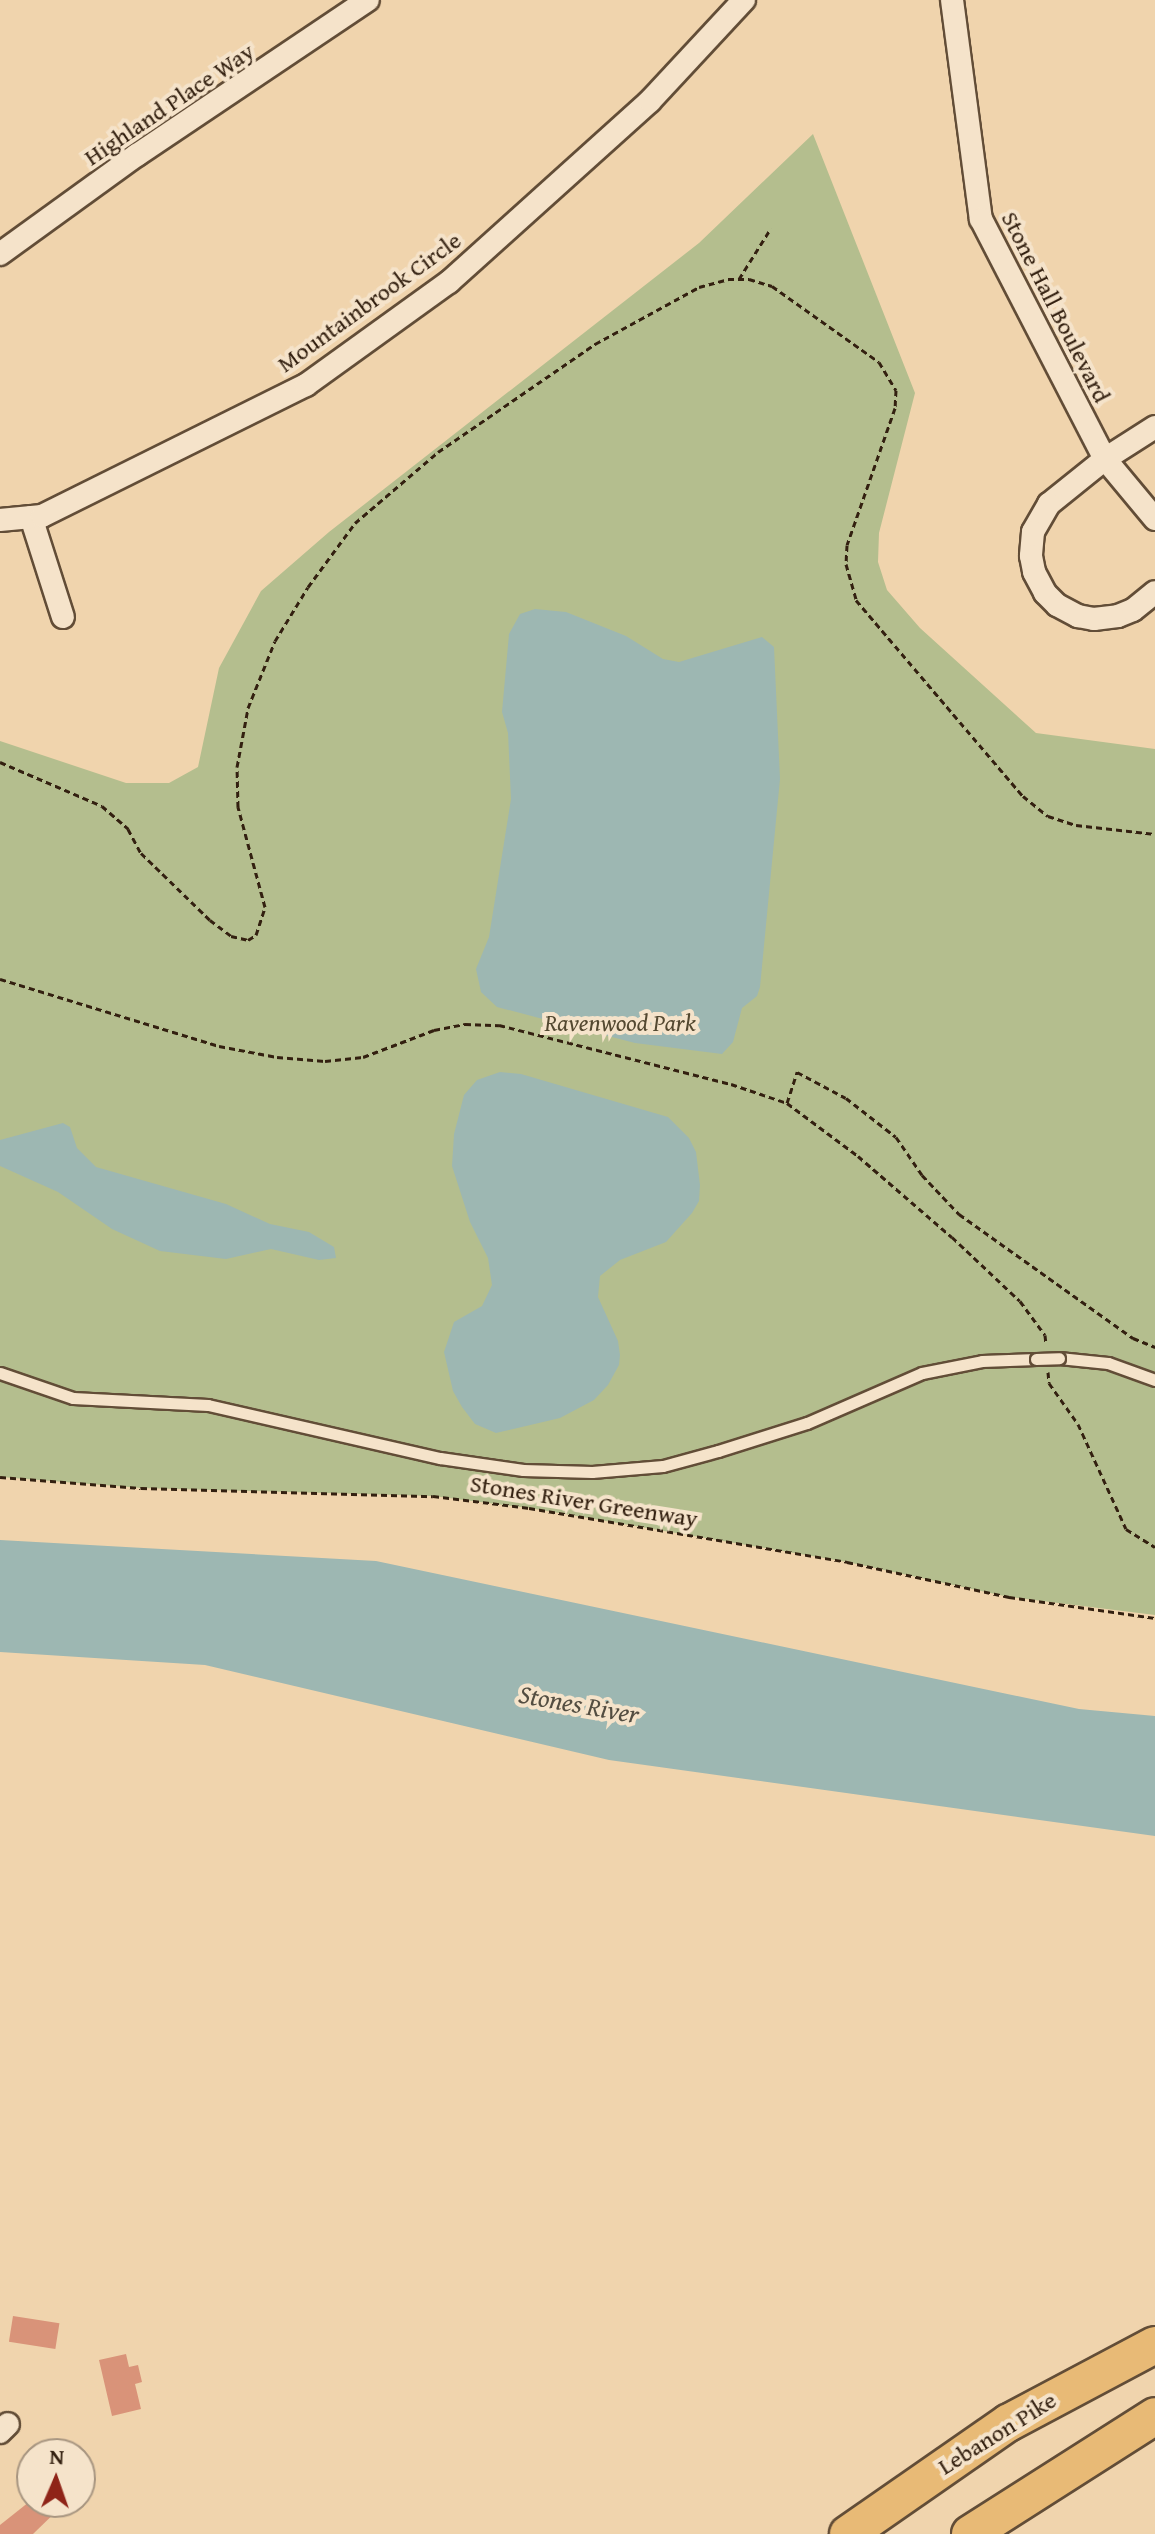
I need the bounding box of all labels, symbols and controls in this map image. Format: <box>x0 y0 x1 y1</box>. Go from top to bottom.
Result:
street label: Highland Place Way <box>79 37 259 171</box>
street label: Stone Hall Boulevard <box>995 207 1117 407</box>
street label: Mountainbrook Circle <box>272 226 466 378</box>
park label: Ravenwood Park <box>544 1009 696 1037</box>
street label: Stones River Greenway <box>468 1469 700 1533</box>
water label: Stones River <box>516 1678 642 1730</box>
street label: Lebanon Pike <box>933 2385 1061 2481</box>
north arrow <box>16 2438 96 2518</box>
text: N <box>49 2440 65 2472</box>

